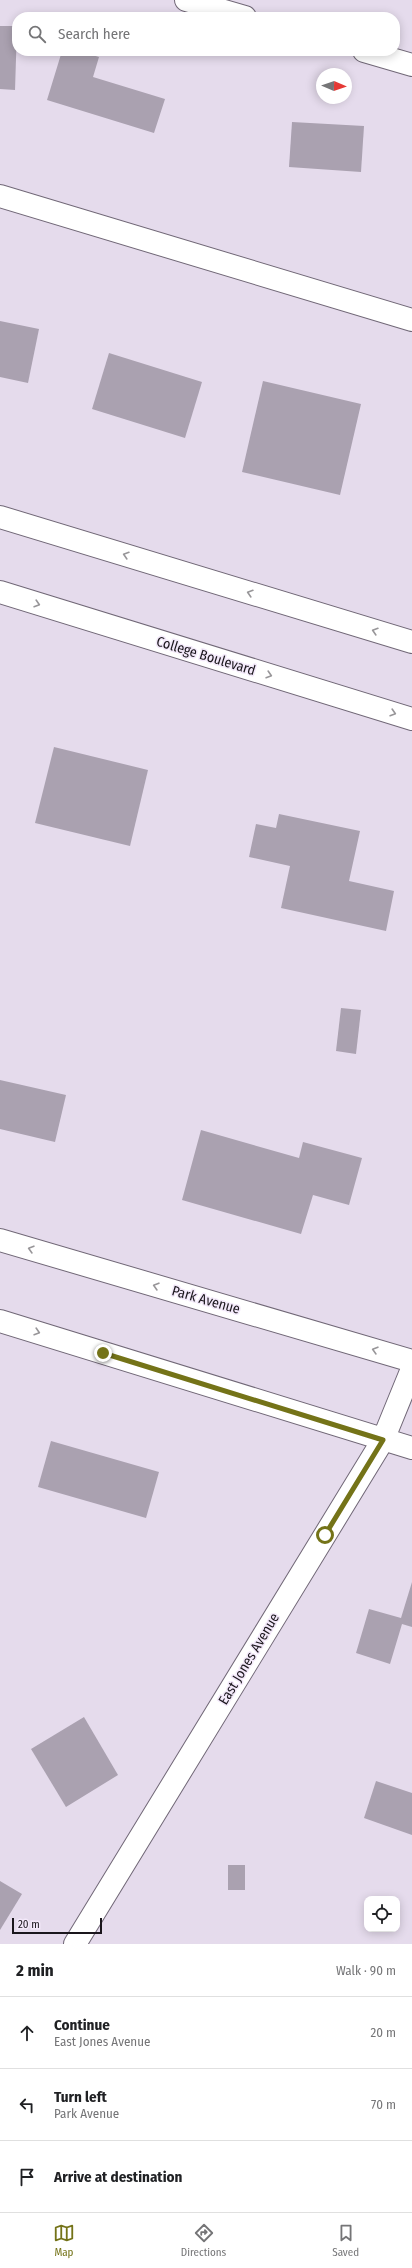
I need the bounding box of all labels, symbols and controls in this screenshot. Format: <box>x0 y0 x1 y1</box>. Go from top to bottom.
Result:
search box <box>12 12 400 56</box>
icon: search <box>26 23 48 45</box>
text: Search here <box>58 25 130 43</box>
north arrow <box>316 68 352 104</box>
one-way arrow <box>123 551 130 560</box>
one-way arrow <box>247 589 254 598</box>
one-way arrow <box>34 599 41 607</box>
one-way arrow <box>371 627 378 636</box>
street label: College Boulevard <box>154 633 258 679</box>
one-way arrow <box>265 670 272 679</box>
one-way arrow <box>389 708 396 717</box>
one-way arrow <box>28 1245 35 1254</box>
one-way arrow <box>153 1282 159 1290</box>
street label: Park Avenue <box>170 1282 242 1318</box>
one-way arrow <box>34 1327 41 1336</box>
route end <box>94 1344 112 1362</box>
one-way arrow <box>371 1346 378 1355</box>
route start <box>316 1526 334 1544</box>
street label: East Jones Avenue <box>215 1610 283 1708</box>
map controls <box>364 1896 400 1932</box>
button: locate <box>364 1896 400 1932</box>
scale bar <box>12 1916 102 1935</box>
text: 20 m <box>18 1918 40 1931</box>
text: 2 min <box>16 1960 54 1981</box>
text: Walk · 90 m <box>336 1963 396 1978</box>
text: Continue <box>54 2016 110 2034</box>
icon: ahead <box>16 2022 38 2044</box>
text: 20 m <box>370 2025 396 2040</box>
text: East Jones Avenue <box>54 2034 150 2049</box>
text: Turn left <box>54 2088 107 2106</box>
icon: left <box>16 2094 38 2116</box>
text: 70 m <box>371 2097 396 2112</box>
text: Park Avenue <box>54 2106 119 2121</box>
icon: arrive <box>16 2166 38 2188</box>
text: Arrive at destination <box>54 2168 182 2186</box>
tab: Map <box>53 2222 75 2259</box>
tab: Directions <box>181 2222 226 2259</box>
tab: Saved <box>332 2222 359 2259</box>

